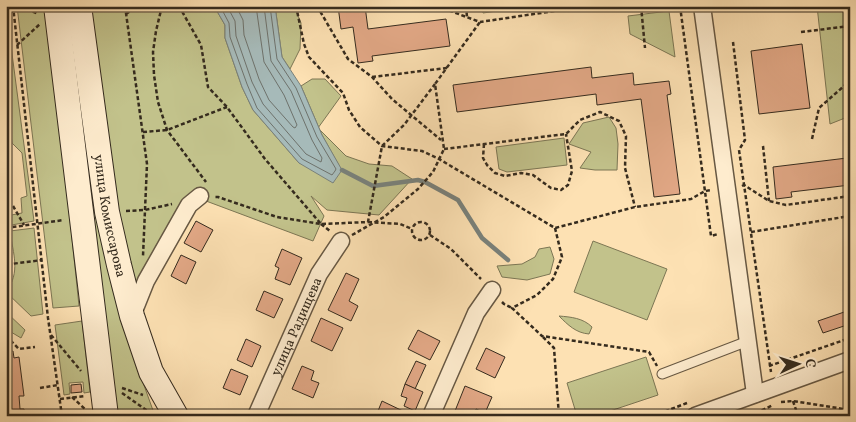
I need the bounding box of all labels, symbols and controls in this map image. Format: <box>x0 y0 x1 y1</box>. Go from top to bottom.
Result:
street label: улица Комиссарова <box>88 153 130 280</box>
street label: улица Радищева <box>267 275 327 379</box>
north arrow <box>774 340 824 390</box>
text: С <box>800 358 819 368</box>

